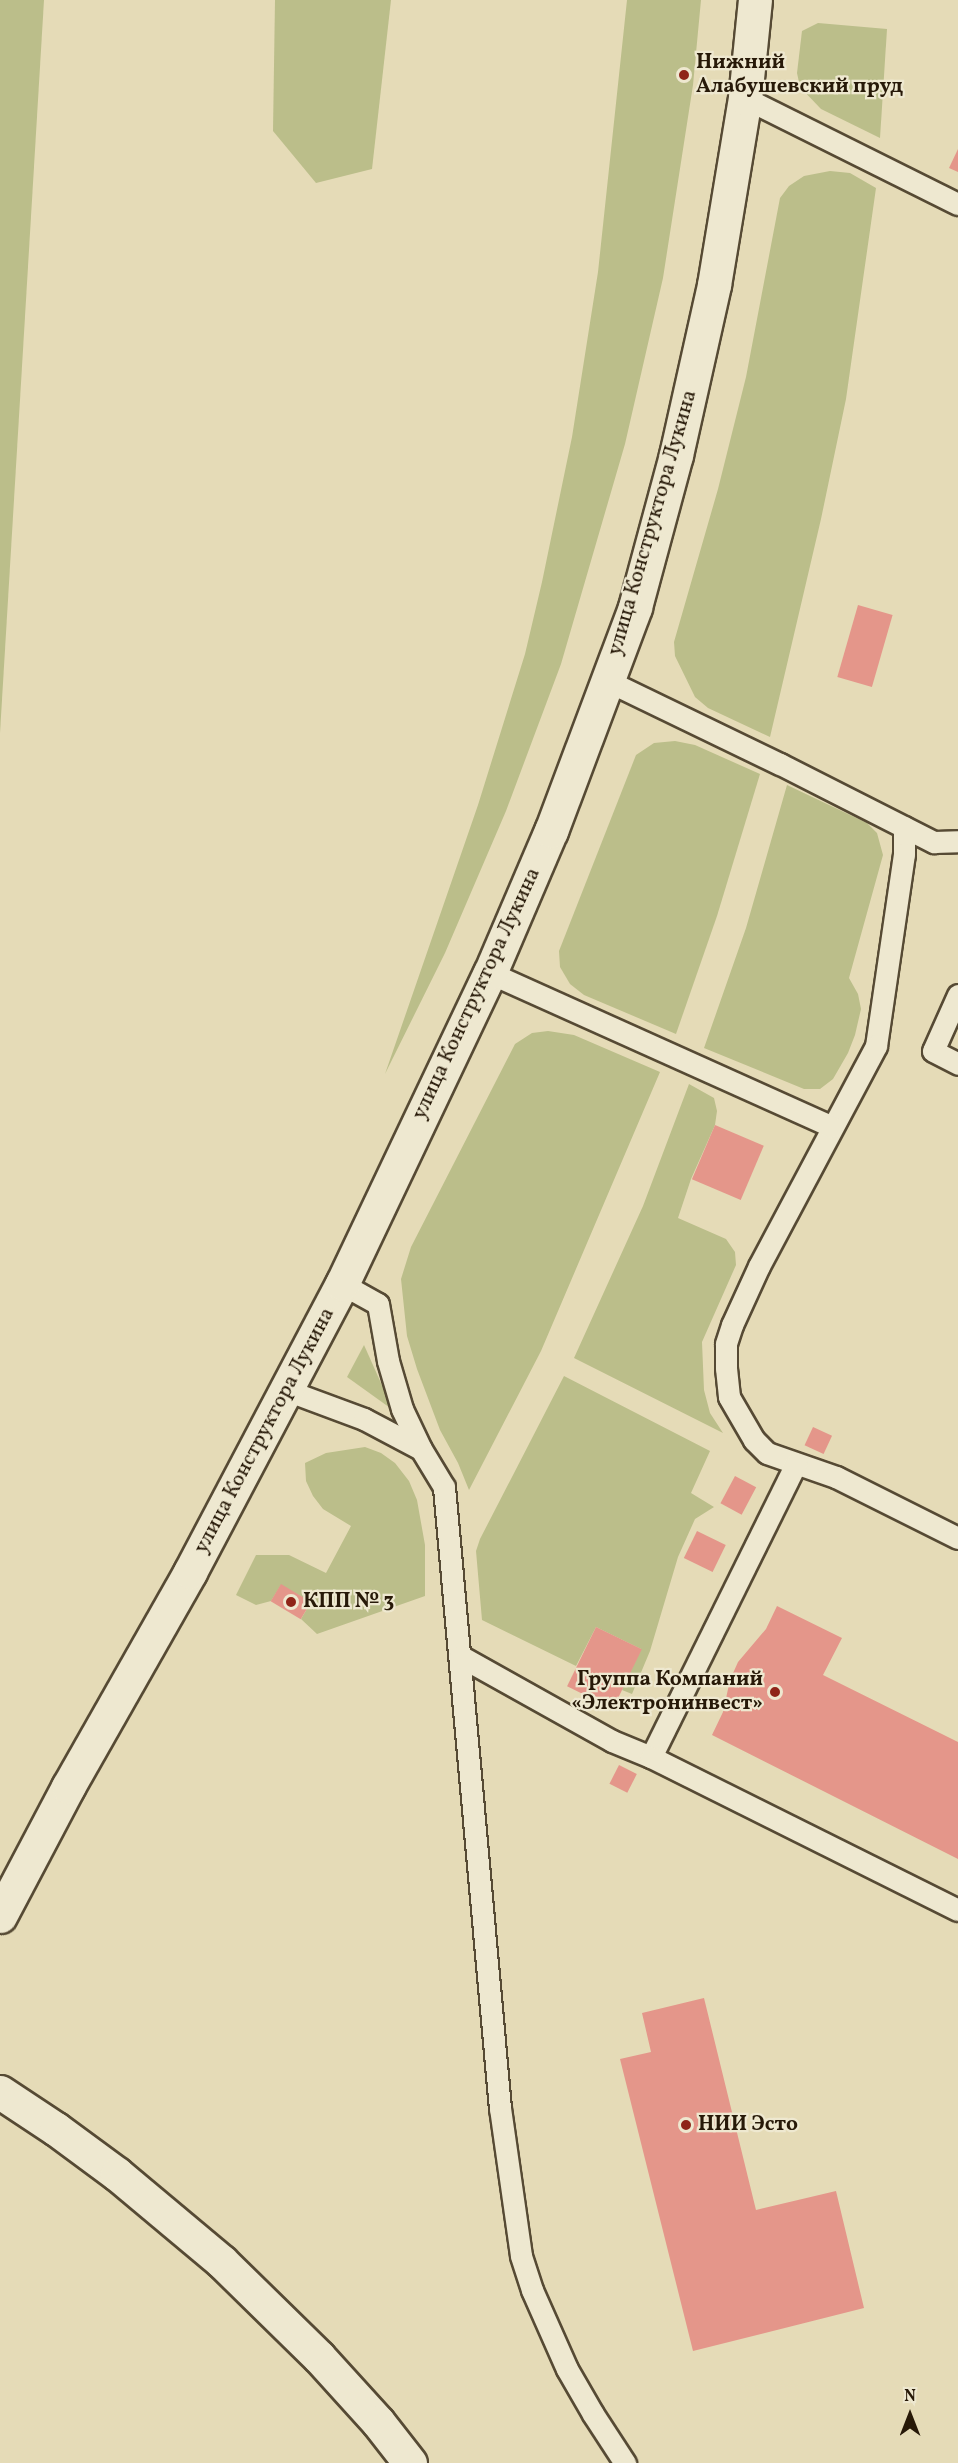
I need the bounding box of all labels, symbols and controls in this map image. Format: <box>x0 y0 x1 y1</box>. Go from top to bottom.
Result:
place label: Нижний Алабушевский пруд <box>696 50 903 100</box>
marker: Нижний Алабушевский пруд <box>677 68 691 82</box>
street label: улица Конструктора Лукина <box>603 387 703 659</box>
street label: улица Конструктора Лукина <box>407 864 547 1124</box>
street label: улица Конструктора Лукина <box>189 1304 341 1558</box>
place label: КПП № 3 <box>303 1589 394 1615</box>
marker: КПП № 3 <box>284 1595 298 1609</box>
place label: Группа Компаний «Электронинвест» <box>571 1667 763 1717</box>
marker: Группа Компаний «Электронинвест» <box>768 1685 782 1699</box>
place label: НИИ Эсто <box>698 2112 798 2138</box>
marker: НИИ Эсто <box>679 2118 693 2132</box>
north arrow <box>880 2385 940 2445</box>
text: N <box>904 2386 916 2408</box>

